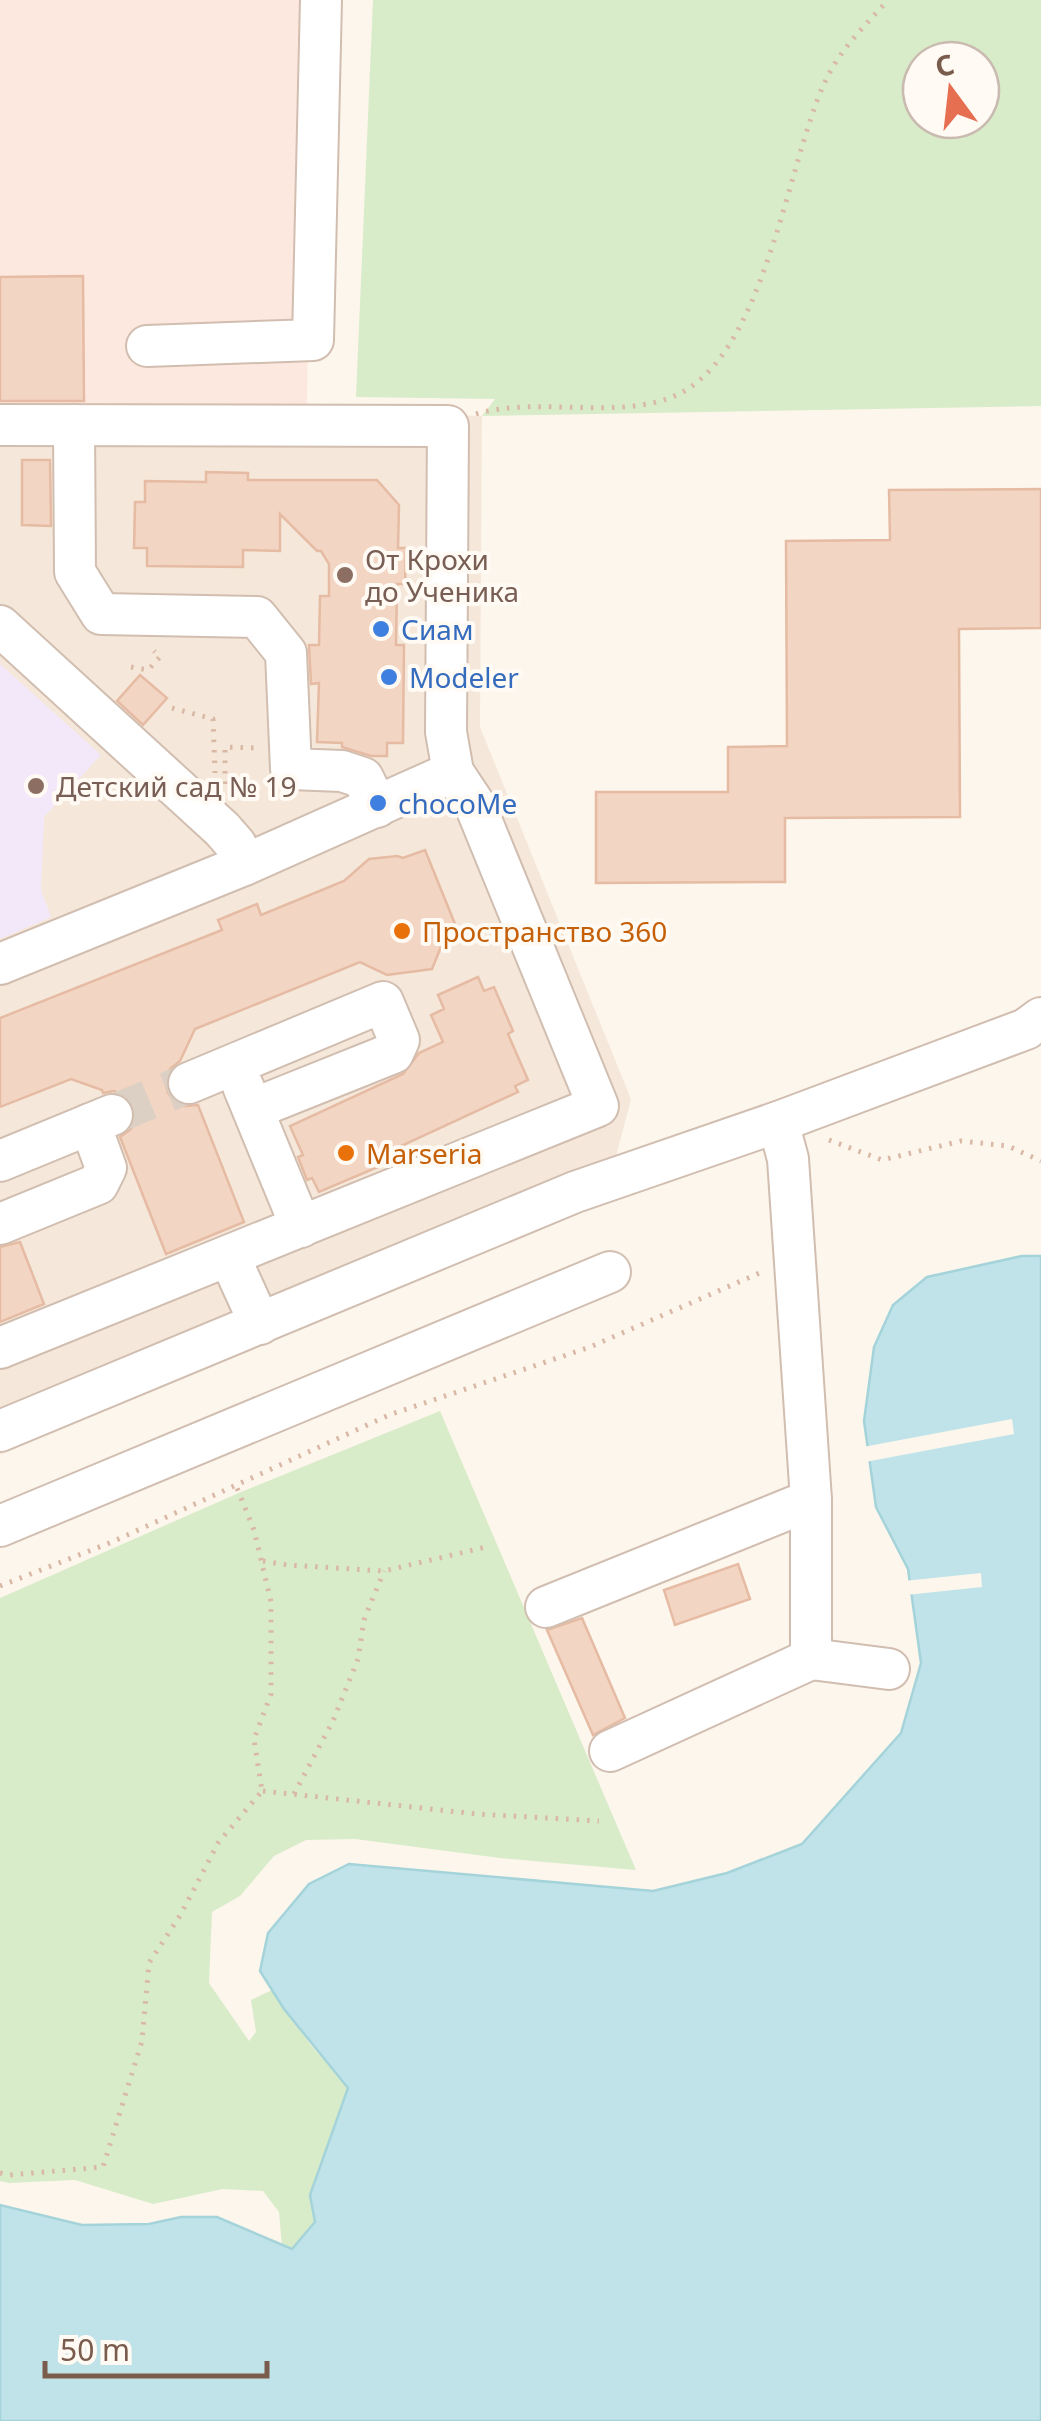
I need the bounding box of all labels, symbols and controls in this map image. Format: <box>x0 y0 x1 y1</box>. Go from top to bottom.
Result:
north arrow <box>901 40 1001 140</box>
text: С <box>931 44 958 86</box>
place label: От Крохи до Ученика <box>365 540 519 610</box>
marker: От Крохи до Ученика <box>334 564 356 586</box>
place label: Сиам <box>401 610 473 648</box>
marker: Сиам <box>370 618 392 640</box>
place label: Modeler <box>409 658 519 696</box>
marker: Modeler <box>378 666 400 688</box>
place label: Детский сад № 19 <box>56 767 297 805</box>
marker: Детский сад № 19 <box>25 775 47 797</box>
place label: chocoMe <box>398 784 517 822</box>
marker: chocoMe <box>367 792 389 814</box>
place label: Пространство 360 <box>422 912 667 950</box>
marker: Пространство 360 <box>391 920 413 942</box>
place label: Marseria <box>366 1134 482 1172</box>
marker: Marseria <box>335 1142 357 1164</box>
scale bar <box>45 2316 268 2378</box>
text: 50 m <box>60 2329 130 2370</box>

